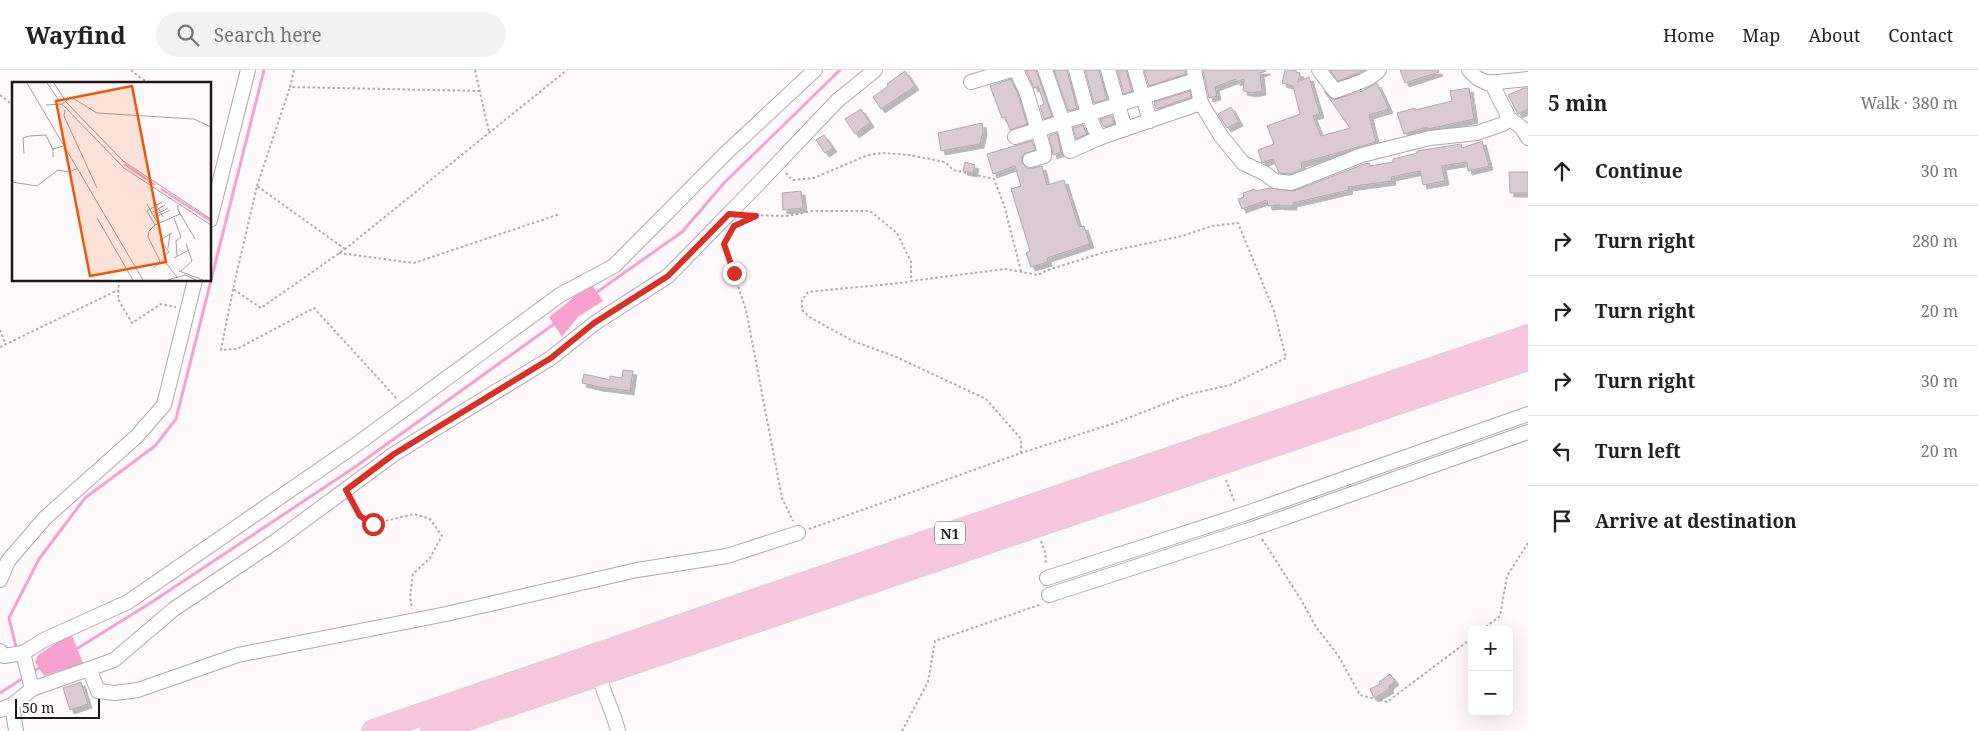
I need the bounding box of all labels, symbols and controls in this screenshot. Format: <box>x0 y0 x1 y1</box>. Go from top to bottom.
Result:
search box <box>156 12 506 57</box>
text: Wayfind <box>25 18 126 51</box>
icon: search <box>174 21 202 49</box>
text: Search here <box>214 22 322 48</box>
text: Home <box>1663 23 1714 47</box>
text: Map <box>1742 23 1780 47</box>
text: About <box>1808 23 1860 47</box>
text: Contact <box>1888 23 1953 47</box>
inset map <box>12 82 211 281</box>
text: 5 min <box>1548 89 1607 117</box>
text: Walk · 380 m <box>1861 92 1958 114</box>
icon: ahead <box>1548 157 1576 185</box>
text: Continue <box>1595 158 1683 184</box>
text: 30 m <box>1921 160 1958 182</box>
icon: right <box>1548 227 1576 255</box>
text: Turn right <box>1595 228 1695 254</box>
text: 280 m <box>1912 230 1958 252</box>
route end <box>723 262 746 285</box>
icon: right <box>1548 297 1576 325</box>
text: Turn right <box>1595 298 1695 324</box>
text: 20 m <box>1921 300 1958 322</box>
icon: right <box>1548 367 1576 395</box>
text: Turn right <box>1595 368 1695 394</box>
text: 30 m <box>1921 370 1958 392</box>
icon: left <box>1548 437 1576 465</box>
text: Turn left <box>1595 438 1681 464</box>
text: 20 m <box>1921 440 1958 462</box>
icon: arrive <box>1548 507 1576 535</box>
text: Arrive at destination <box>1595 508 1797 534</box>
route start <box>362 513 385 536</box>
road number: N1 <box>935 522 965 544</box>
map controls <box>1468 626 1513 716</box>
button: + <box>1468 626 1513 671</box>
button: − <box>1468 671 1513 716</box>
scale bar <box>15 696 100 719</box>
text: 50 m <box>22 698 55 717</box>

